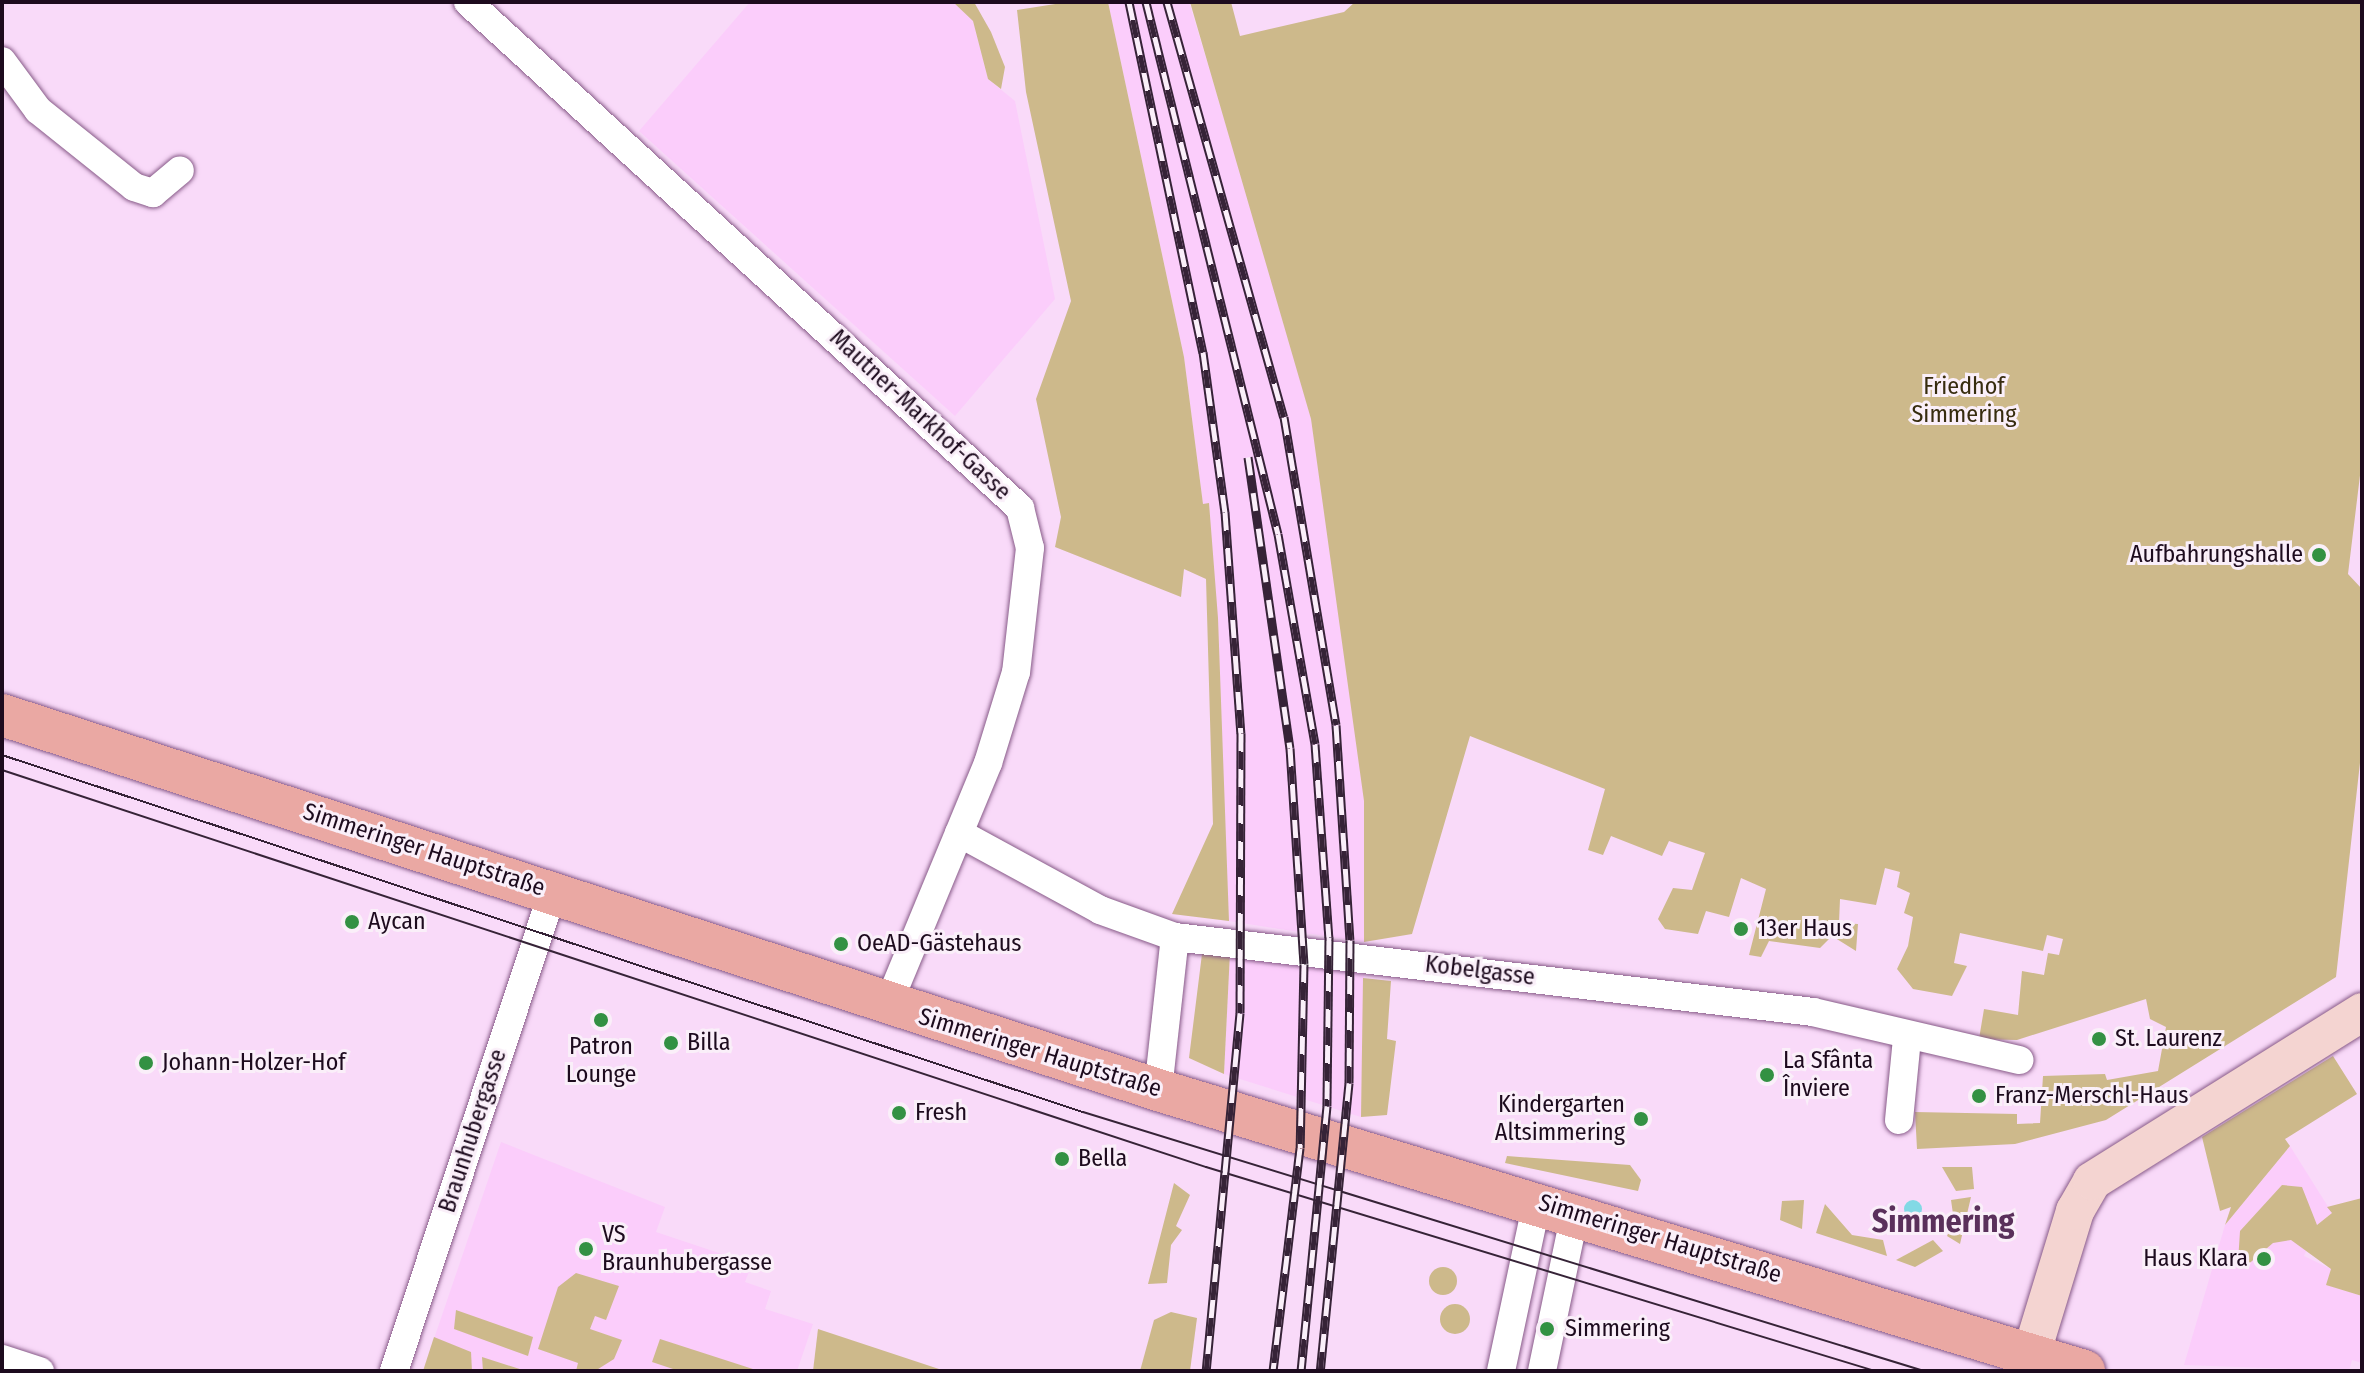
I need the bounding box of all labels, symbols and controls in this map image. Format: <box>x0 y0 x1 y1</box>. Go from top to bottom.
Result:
street label: Mautner-Markhof-Gasse <box>824 324 1016 506</box>
park label: Friedhof Simmering <box>1911 373 2017 429</box>
place label: Aufbahrungshalle <box>2130 541 2303 569</box>
marker: Aufbahrungshalle <box>2310 546 2328 564</box>
street label: Simmeringer Hauptstraße <box>300 797 548 903</box>
place label: Aycan <box>368 908 426 936</box>
marker: Aycan <box>343 913 361 931</box>
place label: 13er Haus <box>1757 915 1852 943</box>
marker: 13er Haus <box>1732 920 1750 938</box>
place label: OeAD-Gästehaus <box>857 930 1021 958</box>
marker: OeAD-Gästehaus <box>832 935 850 953</box>
street label: Kobelgasse <box>1423 950 1537 992</box>
street label: Simmeringer Hauptstraße <box>915 1002 1165 1104</box>
marker: Patron Lounge <box>592 1011 610 1029</box>
place label: St. Laurenz <box>2115 1025 2222 1053</box>
place label: Billa <box>687 1029 730 1057</box>
marker: St. Laurenz <box>2090 1030 2108 1048</box>
place label: Patron Lounge <box>566 1033 636 1089</box>
marker: Billa <box>662 1034 680 1052</box>
street label: Braunhubergasse <box>433 1046 513 1216</box>
place label: La Sfânta Înviere <box>1783 1047 1873 1103</box>
place label: Johann-Holzer-Hof <box>162 1049 346 1077</box>
marker: Johann-Holzer-Hof <box>137 1054 155 1072</box>
marker: La Sfânta Înviere <box>1758 1066 1776 1084</box>
place label: Franz-Merschl-Haus <box>1995 1082 2188 1110</box>
marker: Franz-Merschl-Haus <box>1970 1087 1988 1105</box>
place label: Kindergarten Altsimmering <box>1495 1091 1625 1147</box>
place label: Fresh <box>915 1099 967 1127</box>
marker: Fresh <box>890 1104 908 1122</box>
marker: Kindergarten Altsimmering <box>1632 1110 1650 1128</box>
place label: Bella <box>1078 1145 1127 1173</box>
marker: Bella <box>1053 1150 1071 1168</box>
street label: Simmeringer Hauptstraße <box>1535 1188 1785 1290</box>
district label: Simmering <box>1872 1202 2014 1240</box>
place label: VS Braunhubergasse <box>602 1221 772 1277</box>
marker: VS Braunhubergasse <box>577 1240 595 1258</box>
place label: Haus Klara <box>2143 1245 2248 1273</box>
marker: Haus Klara <box>2255 1250 2273 1268</box>
place label: Simmering <box>1565 1315 1670 1343</box>
marker: Simmering <box>1536 1318 1558 1340</box>

